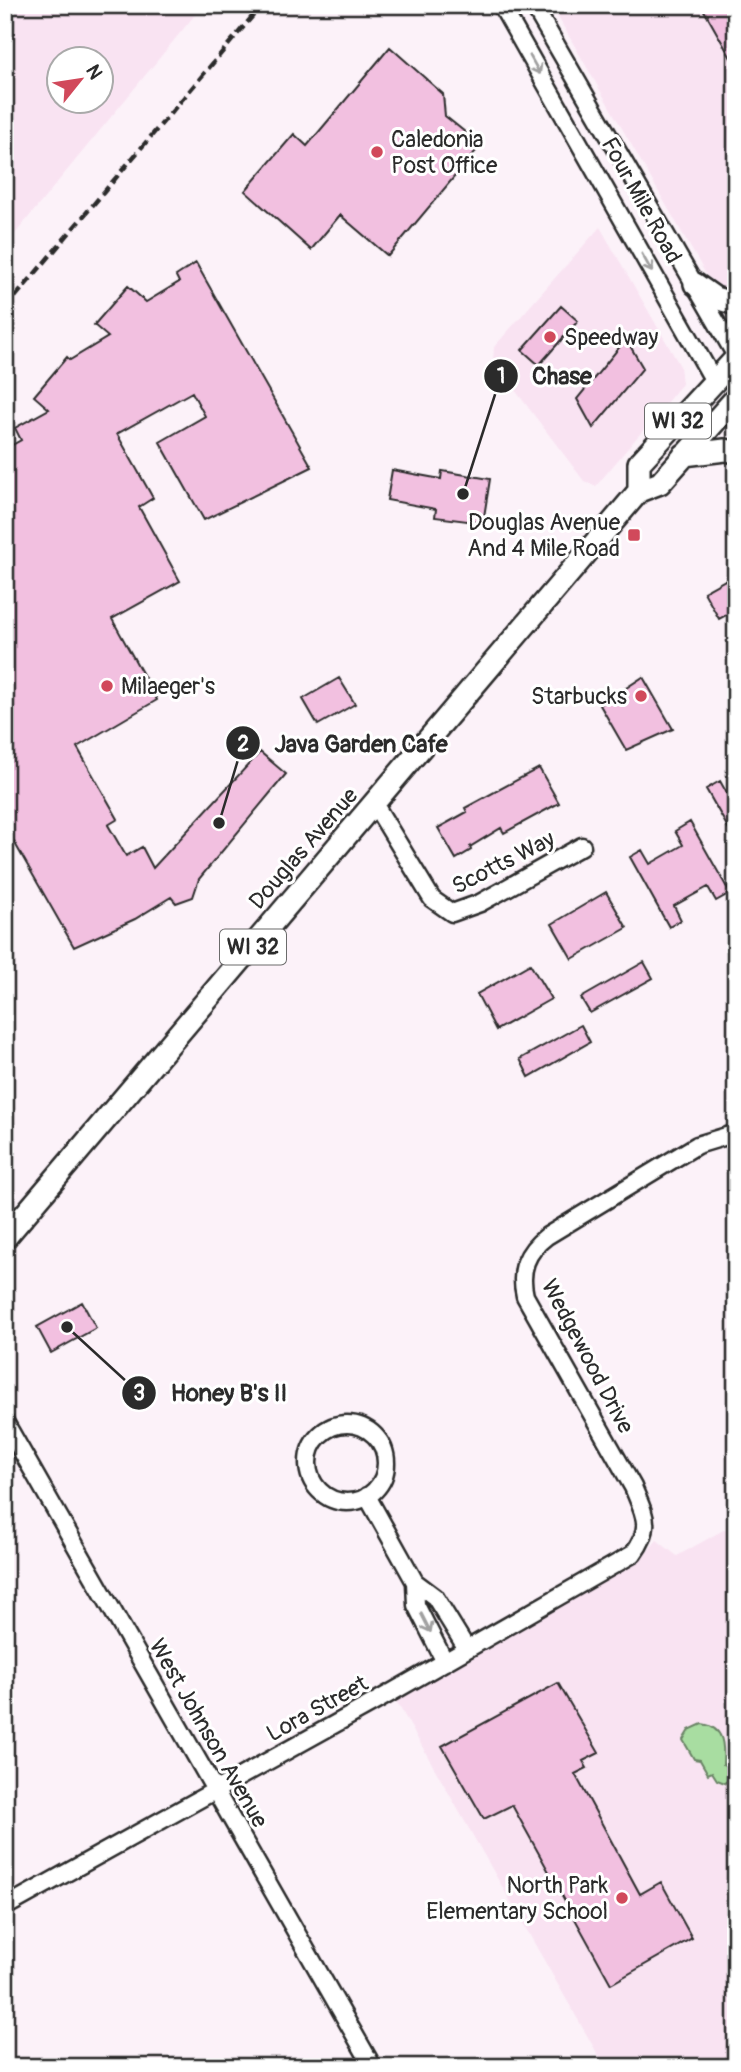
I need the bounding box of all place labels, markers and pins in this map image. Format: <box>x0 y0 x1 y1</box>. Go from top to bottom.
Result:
place label: Caledonia Post Office <box>391 125 498 180</box>
marker: Caledonia Post Office <box>369 144 385 160</box>
place label: Speedway <box>564 323 658 352</box>
marker: Speedway <box>542 329 558 345</box>
callout: Chase <box>483 353 606 398</box>
place label: Douglas Avenue And 4 Mile Road <box>467 508 621 563</box>
marker: Douglas Avenue And 4 Mile Road <box>626 527 642 543</box>
place label: Milaeger's <box>121 672 215 701</box>
marker: Milaeger's <box>99 678 115 694</box>
place label: Starbucks <box>531 682 627 711</box>
marker: Starbucks <box>633 688 649 704</box>
callout: Java Garden Cafe <box>226 721 462 766</box>
callout: Honey B's II <box>121 1370 301 1415</box>
place label: North Park Elementary School <box>426 1871 608 1926</box>
marker: North Park Elementary School <box>614 1890 630 1906</box>

